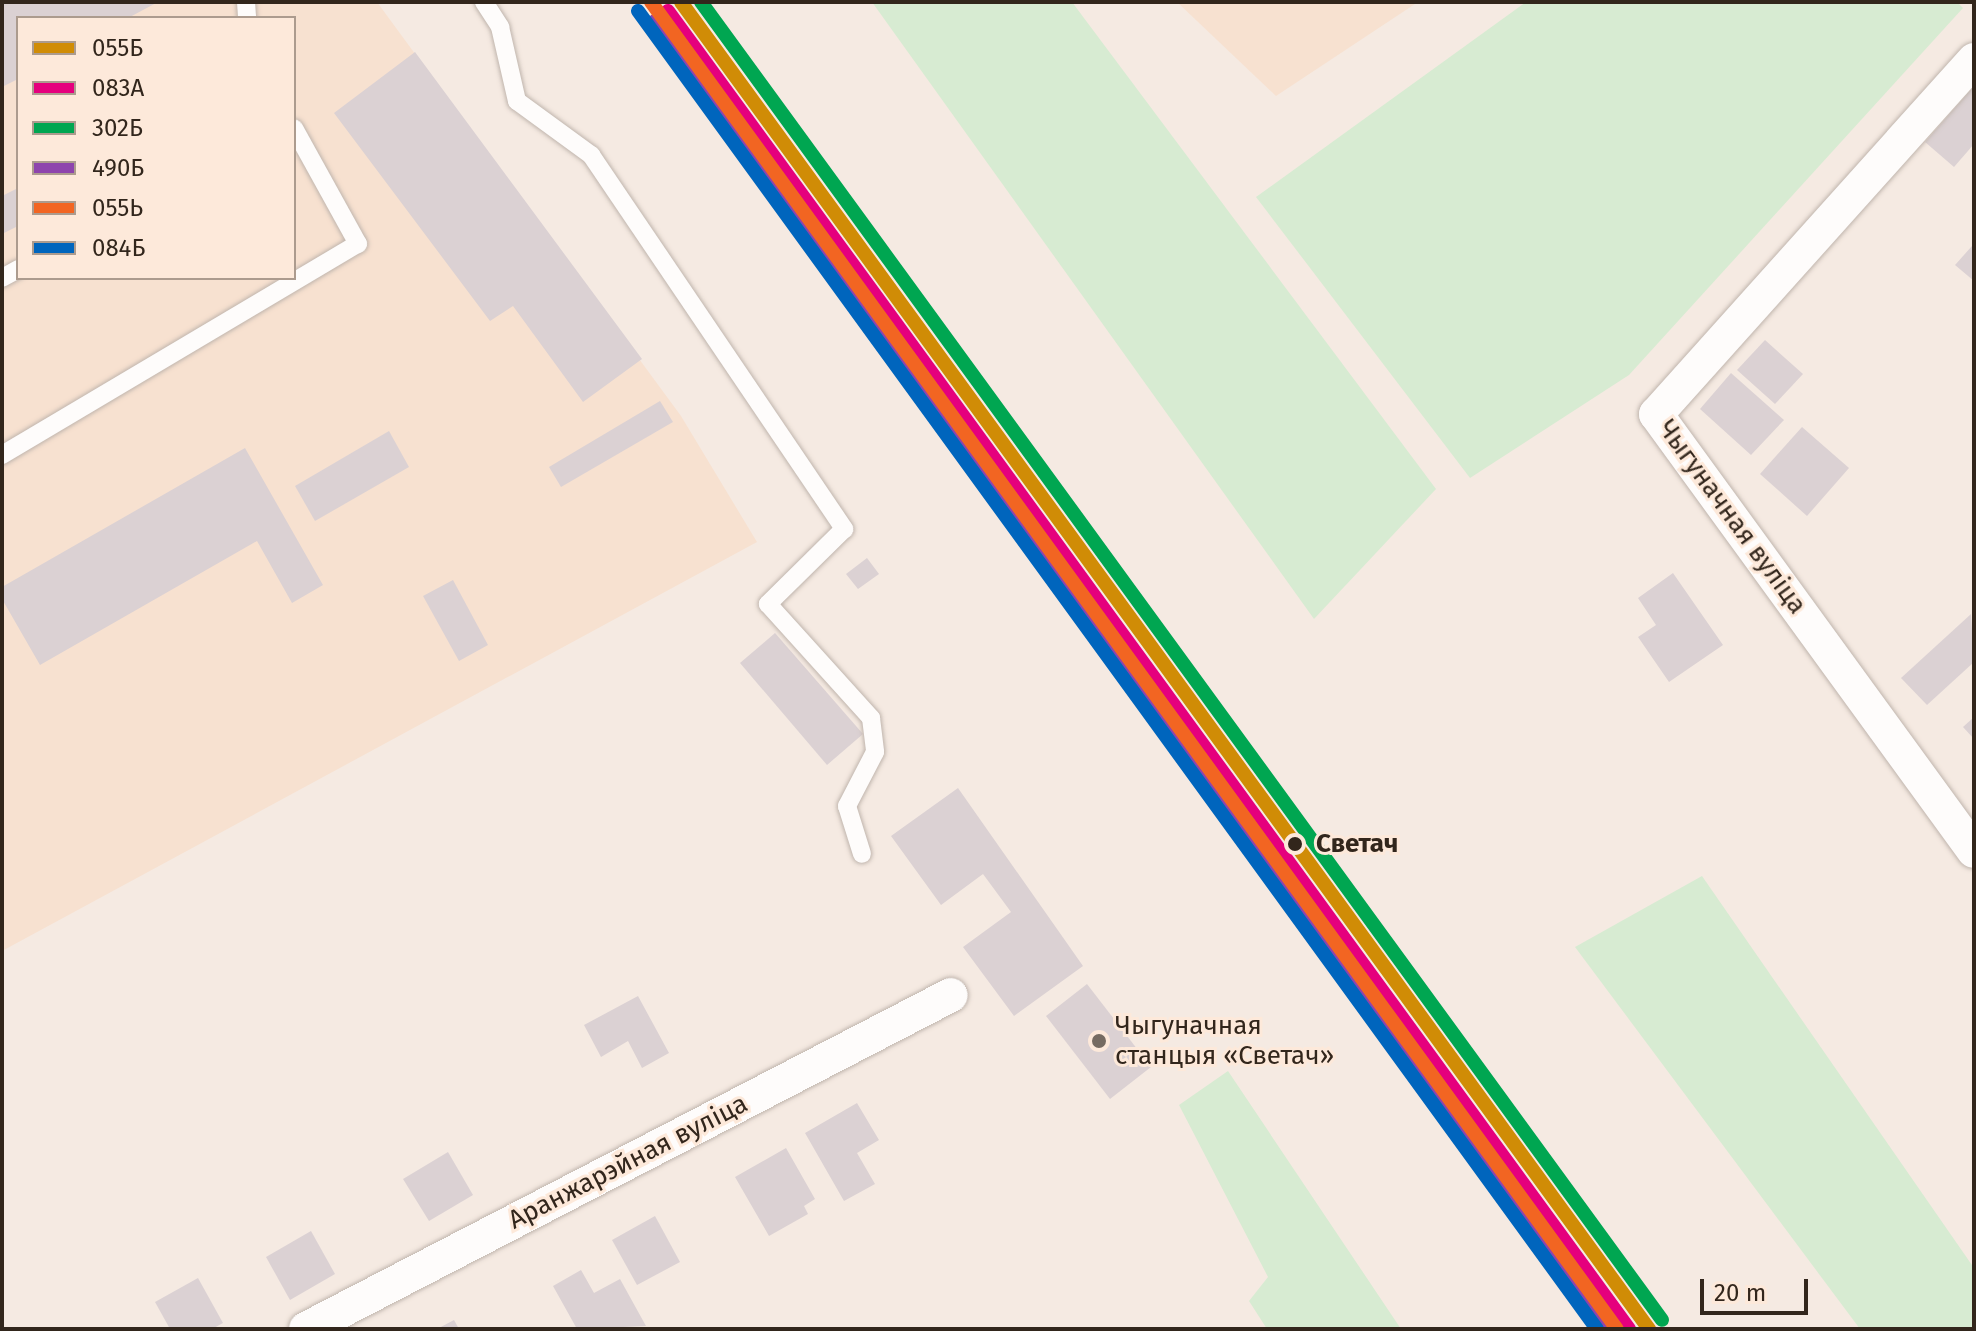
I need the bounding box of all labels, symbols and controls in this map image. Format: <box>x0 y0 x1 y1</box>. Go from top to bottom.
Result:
legend <box>16 16 296 280</box>
text: 055Б <box>92 34 143 62</box>
text: 083А <box>92 74 144 102</box>
text: 302Б <box>92 114 143 142</box>
text: 490Б <box>92 154 144 182</box>
text: 055Ь <box>92 194 143 222</box>
text: 084Б <box>92 234 145 262</box>
street label: Чыгуначная вуліца <box>1651 414 1813 620</box>
place label: Светач <box>1316 828 1398 860</box>
marker: Светач <box>1281 830 1309 858</box>
place label: Чыгуначная станцыя «Светач» <box>1115 1010 1334 1072</box>
marker: Чыгуначная станцыя «Светач» <box>1090 1032 1108 1050</box>
street label: Аранжарэйная вуліца <box>503 1088 753 1236</box>
scale bar <box>1704 1263 1812 1313</box>
text: 20 m <box>1714 1279 1766 1307</box>

